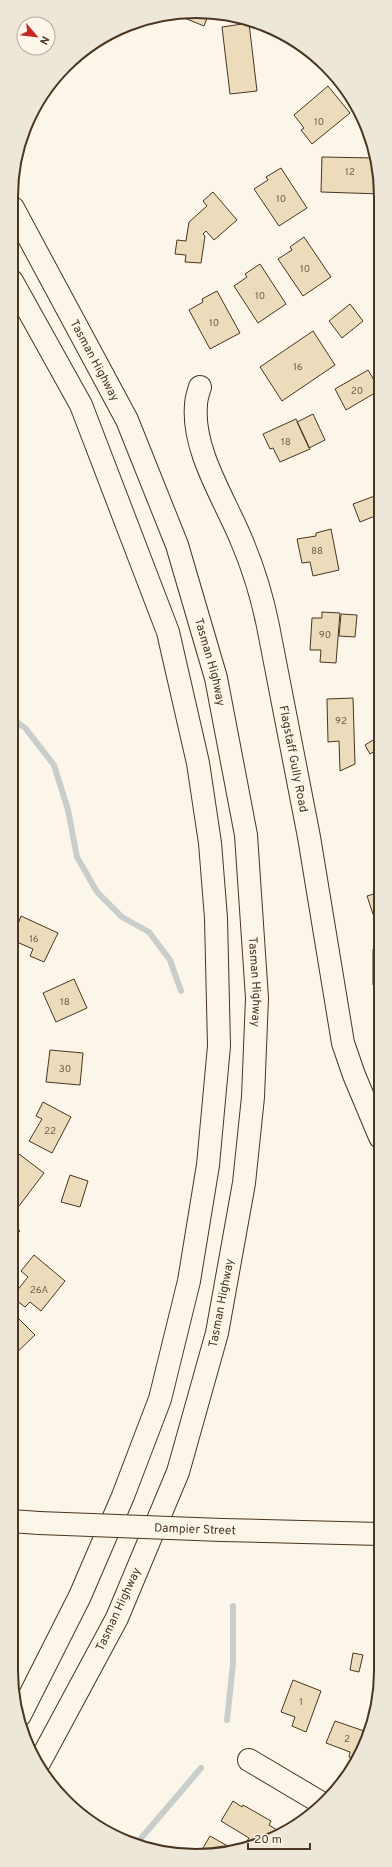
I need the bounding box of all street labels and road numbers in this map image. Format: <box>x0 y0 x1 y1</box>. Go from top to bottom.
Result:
street label: Tasman Highway <box>66 317 123 404</box>
street label: Tasman Highway <box>190 616 228 707</box>
street label: Flagstaff Gully Road <box>275 704 311 814</box>
street label: Tasman Highway <box>244 936 264 1027</box>
street label: Tasman Highway <box>206 1257 238 1349</box>
street label: Dampier Street <box>154 1521 236 1539</box>
street label: Tasman Highway <box>93 1565 145 1654</box>

